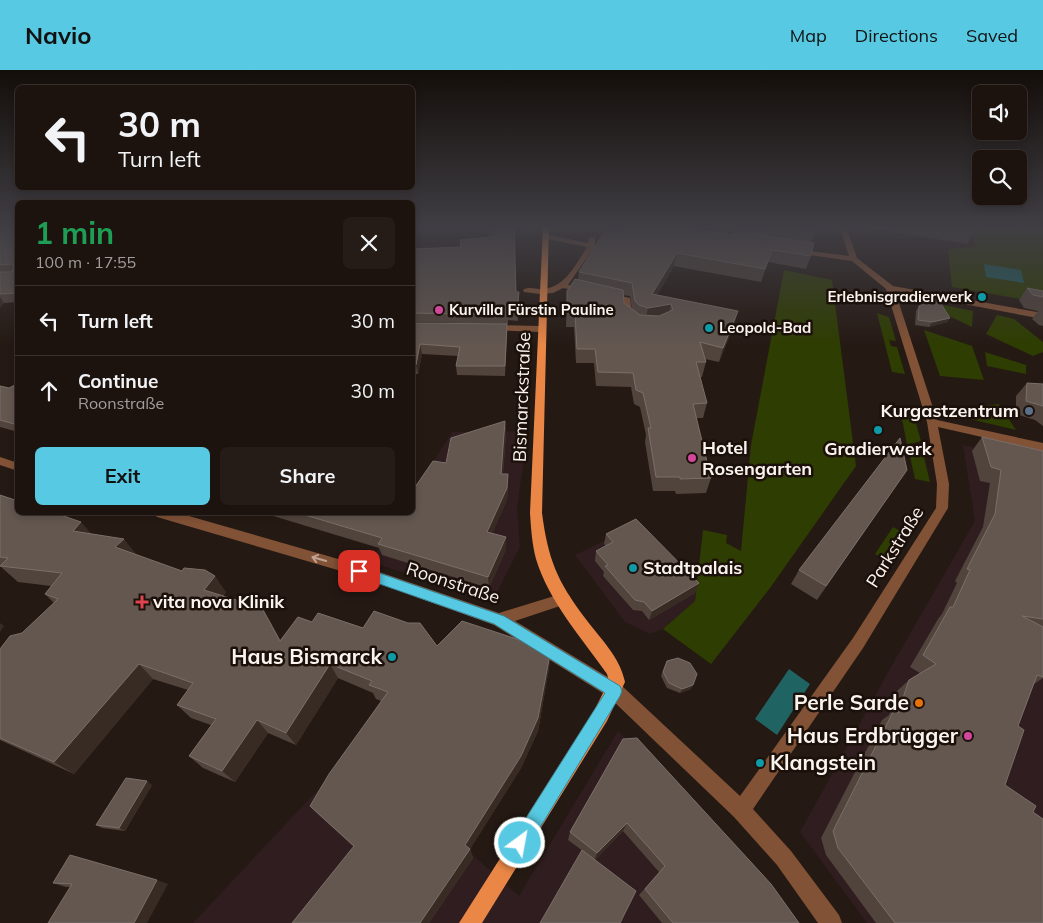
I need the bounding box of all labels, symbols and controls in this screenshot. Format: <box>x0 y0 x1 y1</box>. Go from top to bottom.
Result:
text: Navio <box>25 20 91 50</box>
text: Map <box>790 24 827 47</box>
text: Directions <box>855 24 938 47</box>
text: Saved <box>966 24 1018 47</box>
map controls <box>972 85 1027 205</box>
button: sound <box>972 85 1027 140</box>
text: 30 m <box>118 102 201 146</box>
icon: left <box>35 105 100 170</box>
text: Turn left <box>118 145 201 173</box>
button: search <box>972 150 1027 205</box>
text: 1 min <box>35 214 114 252</box>
button: close <box>343 217 395 269</box>
text: 100 m · 17:55 <box>35 252 136 272</box>
place label: Erlebnisgradierwerk <box>828 287 973 306</box>
marker: Erlebnisgradierwerk <box>976 291 988 303</box>
place label: Kurvilla Fürstin Pauline <box>449 300 614 319</box>
marker: Kurvilla Fürstin Pauline <box>433 304 445 316</box>
icon: left <box>35 307 63 335</box>
text: Turn left <box>78 309 153 333</box>
text: 30 m <box>351 309 395 333</box>
place label: Leopold-Bad <box>719 318 811 337</box>
marker: Leopold-Bad <box>703 322 715 334</box>
street label: Bismarckstraße <box>508 332 535 462</box>
text: Continue <box>78 369 158 393</box>
icon: ahead <box>35 377 63 405</box>
text: 30 m <box>351 379 395 403</box>
text: Roonstraße <box>78 393 164 413</box>
place label: Kurgastzentrum <box>881 399 1019 422</box>
marker: Kurgastzentrum <box>1023 405 1035 417</box>
marker: Gradierwerk <box>872 424 884 436</box>
place label: Hotel Rosengarten <box>702 436 812 480</box>
place label: Gradierwerk <box>824 437 933 460</box>
button: Exit <box>35 447 210 505</box>
button: Share <box>220 447 395 505</box>
marker: Hotel Rosengarten <box>686 452 698 464</box>
street label: Parkstraße <box>861 502 929 592</box>
pin <box>338 550 380 592</box>
one-way arrow <box>311 554 327 564</box>
place label: Stadtpalais <box>643 556 742 579</box>
icon: arrive <box>345 557 373 585</box>
street label: Roonstraße <box>403 557 503 608</box>
marker: Stadtpalais <box>627 562 639 574</box>
place label: vita nova Klinik <box>152 590 285 613</box>
marker: vita nova Klinik <box>135 595 149 609</box>
place label: Haus Bismarck <box>231 643 382 669</box>
marker: Haus Bismarck <box>386 651 398 663</box>
place label: Perle Sarde <box>794 689 909 715</box>
marker: Perle Sarde <box>913 697 925 709</box>
place label: Haus Erdbrügger <box>787 722 959 748</box>
marker: Haus Erdbrügger <box>962 730 974 742</box>
place label: Klangstein <box>770 749 876 775</box>
marker: Klangstein <box>754 757 766 769</box>
position arrow <box>493 816 545 868</box>

